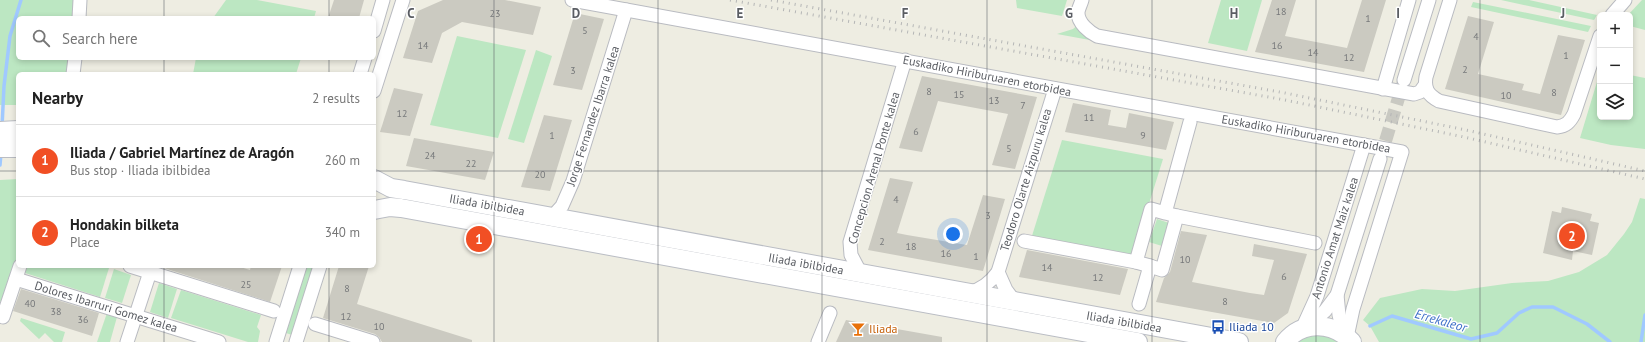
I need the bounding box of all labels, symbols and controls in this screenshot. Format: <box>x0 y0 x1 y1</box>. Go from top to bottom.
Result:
text: C <box>407 5 415 22</box>
text: D <box>572 5 580 22</box>
text: E <box>737 5 744 22</box>
text: F <box>902 5 909 22</box>
text: G <box>1065 5 1073 22</box>
text: H <box>1230 5 1238 22</box>
house number: 18 <box>1276 5 1286 18</box>
text: I <box>1396 5 1400 22</box>
text: J <box>1560 5 1565 22</box>
house number: 23 <box>490 7 500 20</box>
house number: 1 <box>1365 12 1371 25</box>
map controls <box>1597 12 1633 120</box>
button: + <box>1597 12 1633 48</box>
search box <box>16 16 376 60</box>
house number: 5 <box>582 24 588 37</box>
icon: search <box>30 27 52 49</box>
text: Search here <box>62 29 138 48</box>
house number: 4 <box>1473 30 1479 43</box>
house number: 14 <box>418 39 429 52</box>
house number: 16 <box>1272 39 1282 52</box>
street label: Jorge Fernandez Ibarra kalea <box>562 44 622 189</box>
house number: 14 <box>1308 46 1319 59</box>
button: − <box>1597 48 1633 84</box>
house number: 1 <box>1563 49 1569 62</box>
house number: 12 <box>1344 51 1354 64</box>
street label: Euskadiko Hiriburuaren etorbidea <box>902 52 1073 99</box>
house number: 2 <box>1462 63 1468 76</box>
house number: 3 <box>570 64 576 77</box>
button: layers <box>1597 84 1633 120</box>
house number: 8 <box>926 85 932 98</box>
house number: 8 <box>1551 86 1557 99</box>
text: Nearby <box>32 87 83 109</box>
house number: 15 <box>954 88 964 101</box>
house number: 10 <box>1501 89 1512 102</box>
text: 2 results <box>312 90 360 107</box>
street label: Concepcion Arenal Ponte kalea <box>845 90 902 246</box>
house number: 13 <box>989 94 999 107</box>
house number: 7 <box>1020 99 1026 112</box>
house number: 12 <box>397 107 407 120</box>
street label: Teodoro Olarte Aizpuru kalea <box>997 107 1054 253</box>
house number: 11 <box>1084 111 1094 124</box>
street label: Euskadiko Hiriburuaren etorbidea <box>1220 111 1392 156</box>
house number: 6 <box>913 125 919 138</box>
house number: 1 <box>549 129 555 142</box>
house number: 9 <box>1140 129 1146 142</box>
house number: 5 <box>1006 142 1012 155</box>
text: Iliada / Gabriel Martínez de Aragón <box>70 143 294 162</box>
house number: 24 <box>425 149 436 162</box>
text: 1 <box>41 152 49 169</box>
text: 260 m <box>325 152 360 169</box>
house number: 22 <box>466 157 476 170</box>
text: Bus stop · Iliada ibilbidea <box>70 162 210 179</box>
house number: 20 <box>535 168 546 181</box>
street label: Antonio Amat Maiz kalea <box>1308 175 1361 301</box>
street label: Iliada ibilbidea <box>448 190 526 219</box>
house number: 4 <box>893 193 899 206</box>
house number: 3 <box>985 209 991 222</box>
text: Hondakin bilketa <box>70 215 179 234</box>
pin: 2 <box>1559 221 1585 251</box>
text: 2 <box>41 224 49 241</box>
text: 340 m <box>325 224 360 241</box>
pin: 1 <box>466 224 492 254</box>
your location <box>943 224 963 244</box>
text: Place <box>70 234 100 251</box>
house number: 2 <box>879 235 885 248</box>
house number: 18 <box>906 240 916 253</box>
house number: 16 <box>941 247 951 260</box>
street label: Iliada ibilbidea <box>767 249 845 278</box>
house number: 1 <box>973 250 979 263</box>
house number: 10 <box>1180 253 1191 266</box>
house number: 14 <box>1042 261 1053 274</box>
house number: 6 <box>1281 270 1287 283</box>
house number: 12 <box>1093 271 1103 284</box>
street label: Dolores Ibarruri Gomez kalea <box>33 278 179 335</box>
house number: 25 <box>241 278 251 291</box>
house number: 8 <box>344 282 350 295</box>
house number: 8 <box>1222 295 1228 308</box>
house number: 40 <box>25 297 36 310</box>
house number: 38 <box>51 305 61 318</box>
water label: Errekaleor <box>1413 305 1470 336</box>
street label: Iliada ibilbidea <box>1085 307 1163 336</box>
house number: 12 <box>341 310 351 323</box>
house number: 36 <box>78 313 88 326</box>
bus stop icon: Iliada 10 <box>1210 319 1226 335</box>
place label: Iliada 10 <box>1229 319 1274 334</box>
house number: 10 <box>374 320 385 333</box>
bar icon: Iliada <box>850 321 866 337</box>
place label: Iliada <box>869 321 898 336</box>

